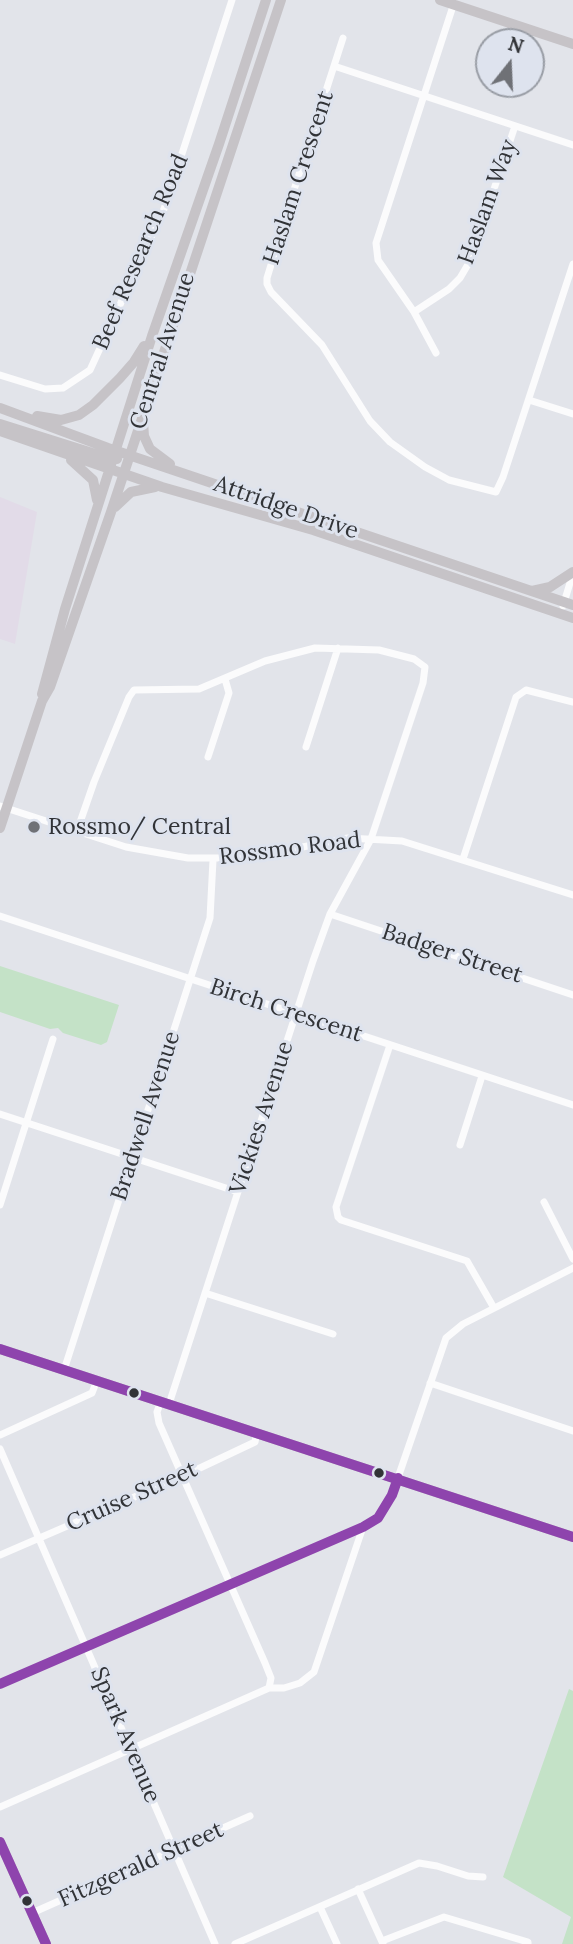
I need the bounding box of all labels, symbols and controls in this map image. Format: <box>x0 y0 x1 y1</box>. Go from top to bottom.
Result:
north arrow <box>475 28 545 98</box>
text: N <box>505 31 527 59</box>
street label: Haslam Crescent <box>258 88 340 268</box>
street label: Haslam Way <box>453 136 523 268</box>
street label: Beef Research Road <box>87 150 195 354</box>
street label: Central Avenue <box>125 269 201 433</box>
street label: Attridge Drive <box>210 470 362 546</box>
place label: Rossmo/ Central <box>48 813 231 841</box>
marker: Rossmo/ Central <box>26 819 42 835</box>
street label: Rossmo Road <box>218 827 362 871</box>
street label: Badger Street <box>378 918 526 990</box>
street label: Birch Crescent <box>206 973 366 1049</box>
street label: Bradwell Avenue <box>106 1028 186 1204</box>
street label: Vickies Avenue <box>224 1038 300 1198</box>
unlabelled marker <box>127 1386 141 1400</box>
street label: Cruise Street <box>62 1456 202 1538</box>
unlabelled marker <box>372 1466 386 1480</box>
street label: Spark Avenue <box>84 1663 166 1807</box>
street label: Fitzgerald Street <box>54 1816 228 1914</box>
unlabelled marker <box>20 1894 34 1908</box>

